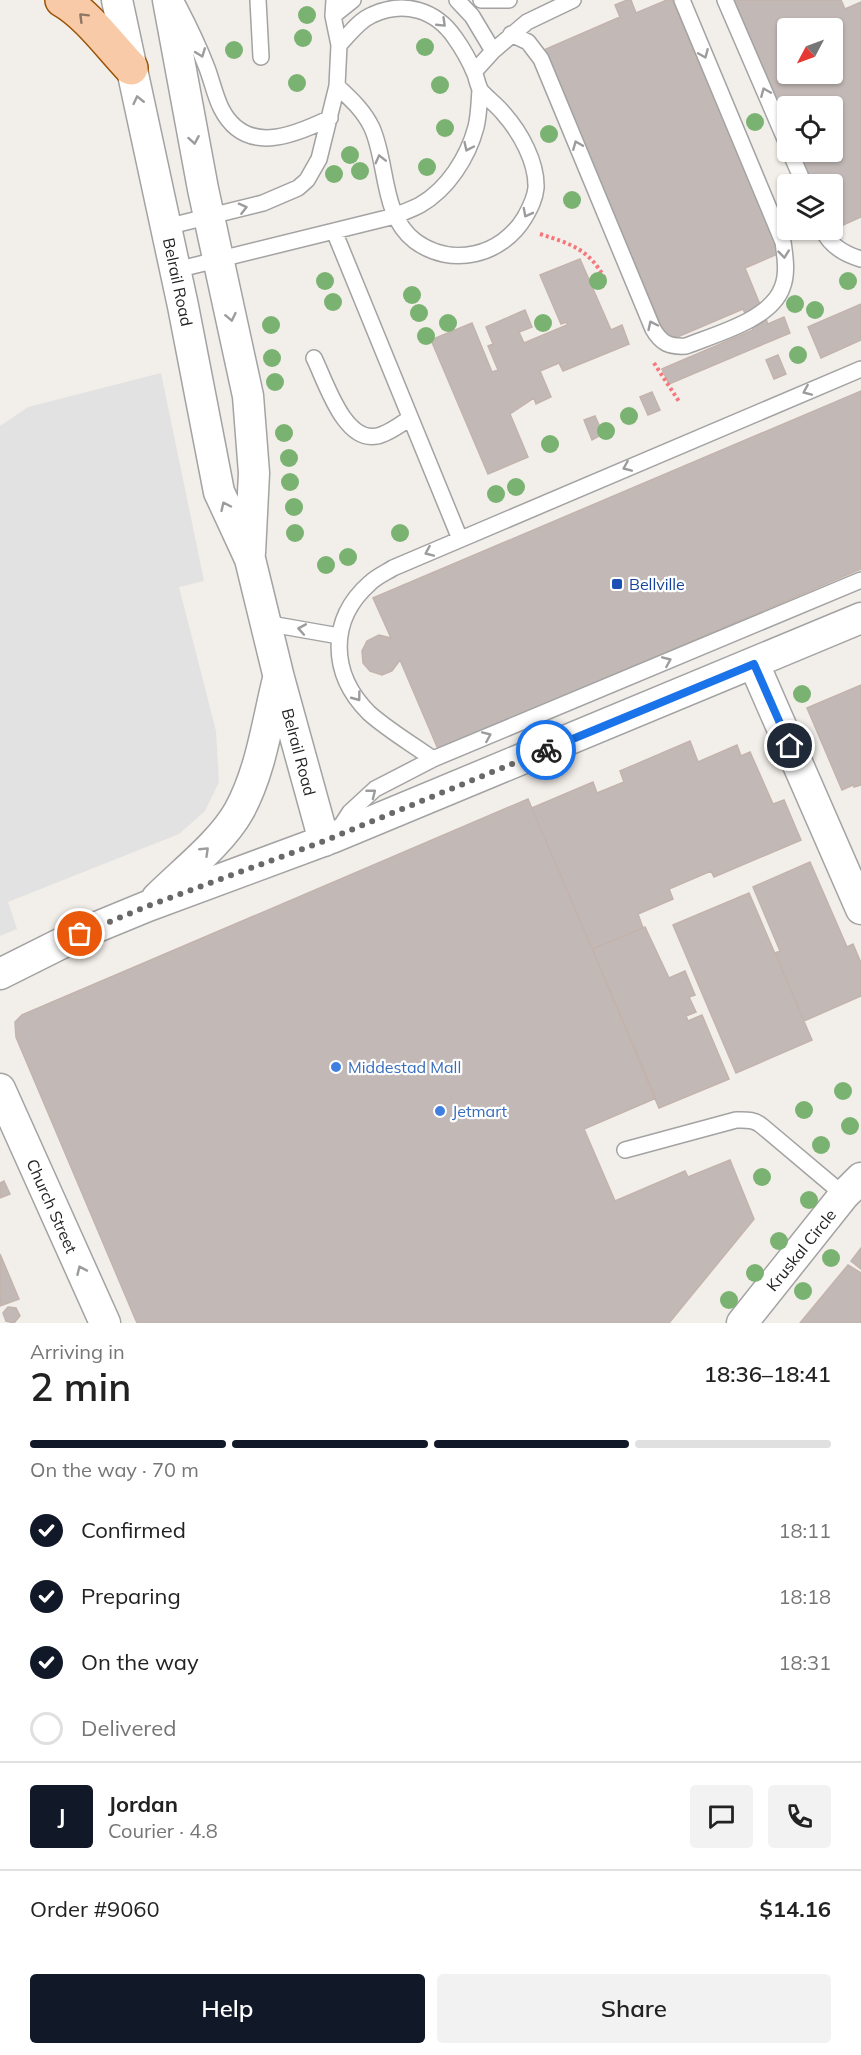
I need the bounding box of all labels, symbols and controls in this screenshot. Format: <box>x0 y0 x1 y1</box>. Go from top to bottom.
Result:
one-way arrow <box>80 14 91 25</box>
one-way arrow <box>434 16 445 27</box>
north arrow <box>777 18 843 84</box>
map controls <box>777 18 843 240</box>
one-way arrow <box>194 46 206 57</box>
one-way arrow <box>697 48 709 59</box>
one-way arrow <box>760 87 772 98</box>
one-way arrow <box>132 95 145 105</box>
button: locate <box>777 96 843 162</box>
one-way arrow <box>187 135 200 145</box>
one-way arrow <box>464 140 476 151</box>
one-way arrow <box>572 140 584 151</box>
one-way arrow <box>375 154 388 164</box>
button: layers <box>777 174 843 240</box>
one-way arrow <box>238 203 248 216</box>
one-way arrow <box>523 207 534 217</box>
street label: Belrail Road <box>159 236 197 328</box>
one-way arrow <box>777 250 790 259</box>
one-way arrow <box>224 312 237 322</box>
one-way arrow <box>647 321 659 332</box>
one-way arrow <box>802 384 813 396</box>
one-way arrow <box>623 460 634 472</box>
one-way arrow <box>221 501 233 512</box>
one-way arrow <box>424 545 435 557</box>
place label: Bellville <box>629 574 685 594</box>
marker: Bellville <box>610 577 624 591</box>
one-way arrow <box>297 623 307 636</box>
one-way arrow <box>661 656 672 668</box>
one-way arrow <box>349 690 360 701</box>
street label: Belrail Road <box>278 706 320 798</box>
courier <box>516 720 576 780</box>
pin <box>764 720 815 771</box>
icon: home <box>773 729 806 762</box>
one-way arrow <box>481 731 492 743</box>
icon: bike <box>530 734 563 767</box>
one-way arrow <box>365 789 376 800</box>
one-way arrow <box>198 847 209 858</box>
pin <box>54 908 105 959</box>
icon: bag <box>63 917 96 950</box>
place label: Middestad Mall <box>348 1057 461 1077</box>
marker: Middestad Mall <box>329 1060 343 1074</box>
place label: Jetmart <box>452 1101 507 1121</box>
marker: Jetmart <box>433 1104 447 1118</box>
street label: Church Street <box>22 1156 82 1257</box>
street label: Kruskal Circle <box>762 1205 840 1295</box>
one-way arrow <box>76 1265 88 1276</box>
text: Arriving in <box>30 1339 125 1364</box>
text: 18:36–18:41 <box>704 1360 831 1388</box>
text: 2 min <box>30 1362 131 1411</box>
text: On the way · 70 m <box>30 1457 199 1482</box>
icon: check <box>30 1514 63 1547</box>
text: Confirmed <box>81 1516 186 1544</box>
text: 18:11 <box>778 1518 831 1543</box>
icon: check <box>30 1580 63 1613</box>
text: Preparing <box>81 1582 181 1610</box>
text: 18:18 <box>778 1584 831 1609</box>
icon: check <box>30 1646 63 1679</box>
text: On the way <box>81 1648 199 1676</box>
text: 18:31 <box>778 1650 831 1675</box>
text: Delivered <box>81 1714 176 1742</box>
button: chat <box>690 1785 753 1848</box>
button: phone <box>768 1785 831 1848</box>
text: Jordan <box>108 1790 178 1818</box>
text: J <box>58 1802 65 1830</box>
text: Courier · 4.8 <box>108 1818 218 1843</box>
text: Order #9060 <box>30 1895 160 1923</box>
text: $14.16 <box>760 1895 831 1923</box>
button: Help <box>30 1974 425 2043</box>
button: Share <box>437 1974 831 2043</box>

